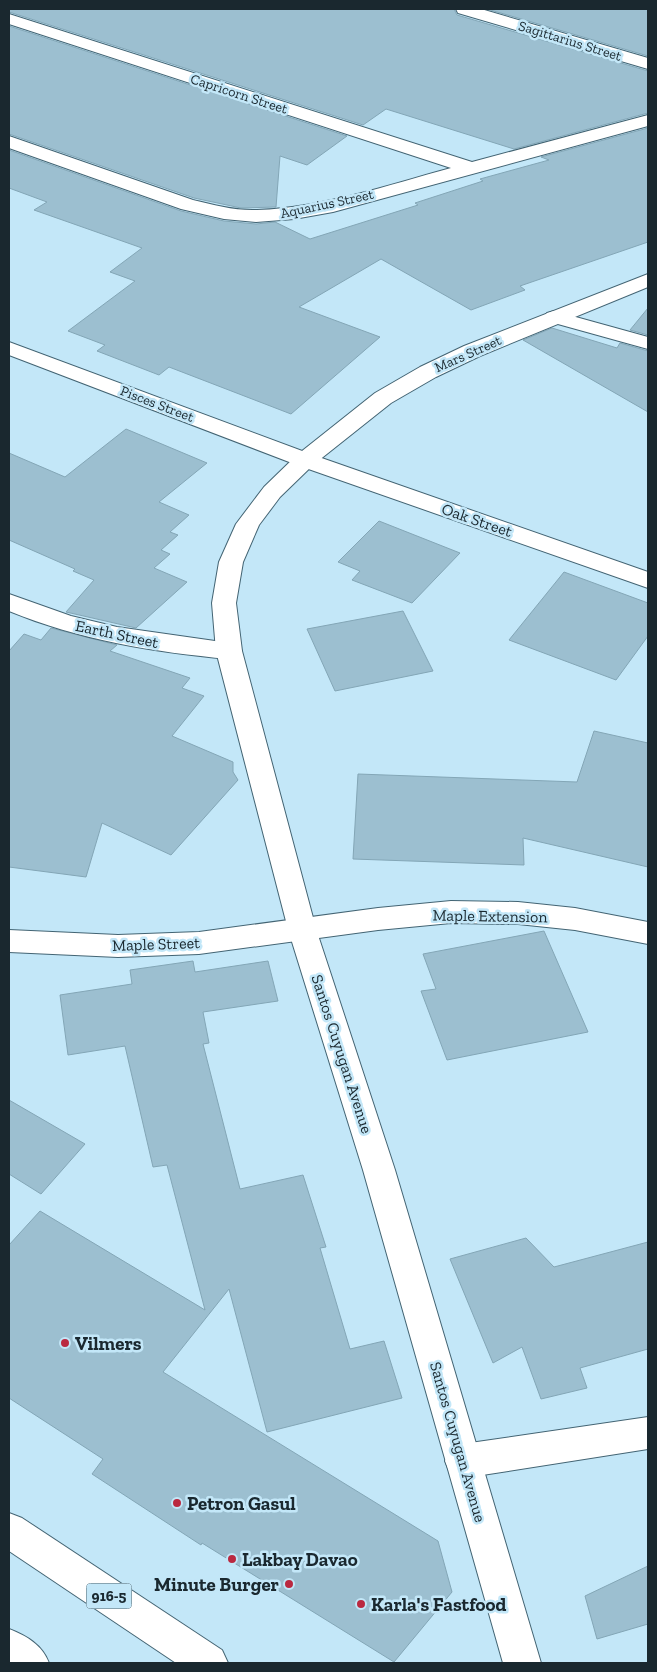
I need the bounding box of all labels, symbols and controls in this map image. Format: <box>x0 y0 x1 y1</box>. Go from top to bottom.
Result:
street label: Sagittarius Street <box>516 17 624 65</box>
street label: Capricorn Street <box>188 70 290 118</box>
street label: Aquarius Street <box>279 186 376 222</box>
street label: Mars Street <box>432 331 505 376</box>
street label: Pisces Street <box>118 382 197 426</box>
street label: Oak Street <box>439 499 515 541</box>
street label: Earth Street <box>74 616 160 652</box>
street label: Maple Extension <box>432 905 548 927</box>
street label: Maple Street <box>112 933 200 955</box>
street label: Santos Cuyugan Avenue <box>307 972 377 1136</box>
place label: Vilmers <box>75 1332 142 1355</box>
marker: Vilmers <box>59 1337 71 1349</box>
street label: Santos Cuyugan Avenue <box>426 1360 490 1524</box>
place label: Petron Gasul <box>187 1492 296 1515</box>
marker: Petron Gasul <box>171 1497 183 1509</box>
place label: Lakbay Davao <box>242 1548 358 1571</box>
marker: Lakbay Davao <box>226 1553 238 1565</box>
place label: Minute Burger <box>154 1573 280 1596</box>
marker: Minute Burger <box>283 1578 295 1590</box>
road number: 916-5 <box>86 1584 132 1608</box>
place label: Karla's Fastfood <box>371 1593 506 1616</box>
marker: Karla's Fastfood <box>355 1598 367 1610</box>

